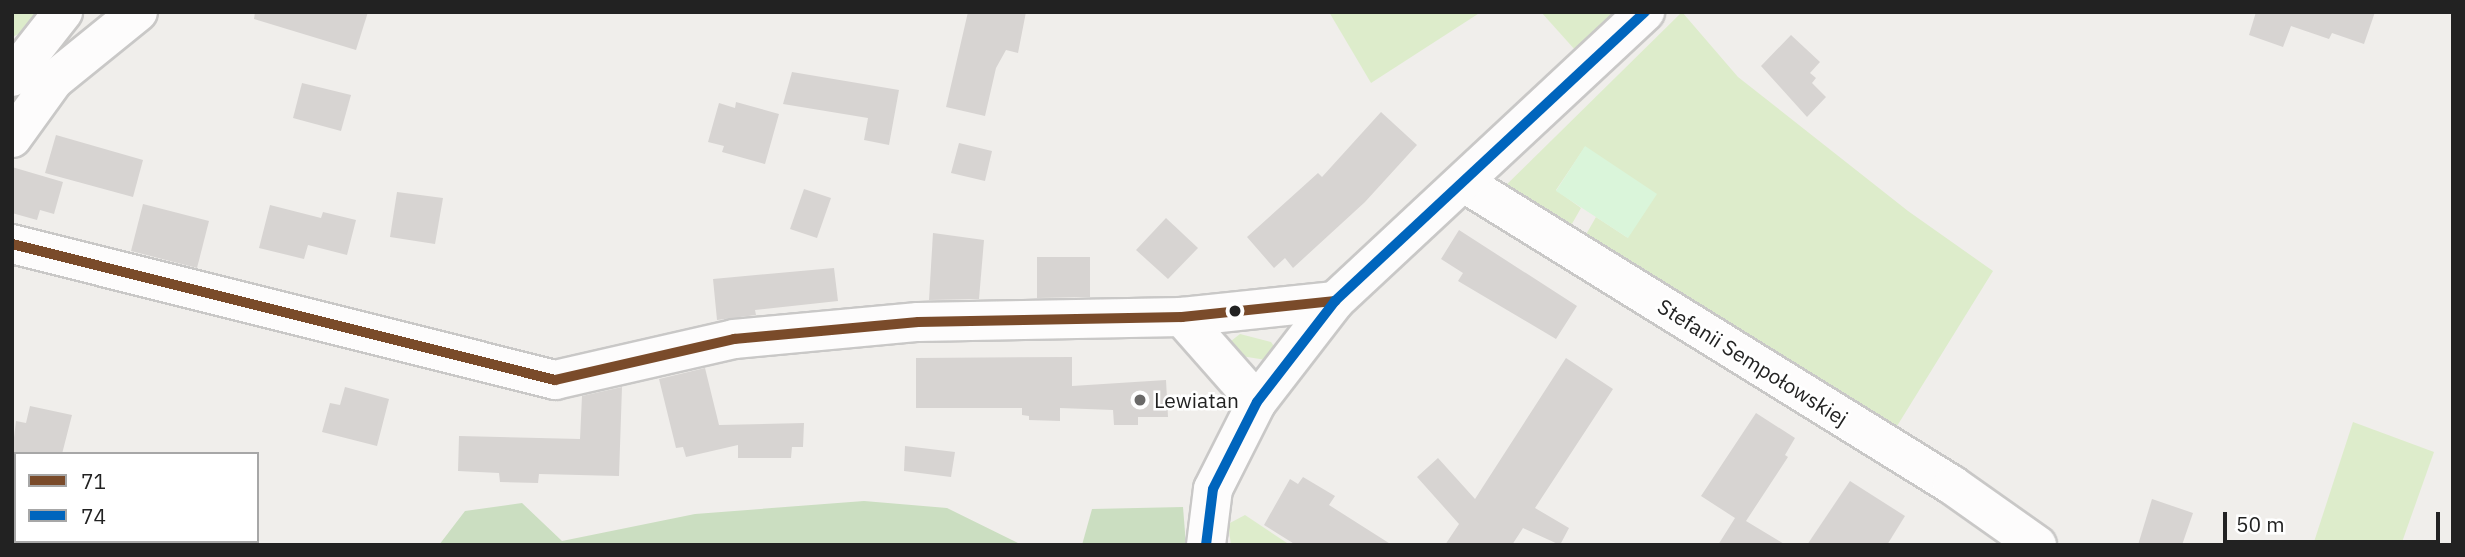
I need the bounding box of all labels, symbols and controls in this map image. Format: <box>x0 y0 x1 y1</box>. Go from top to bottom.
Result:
street label: Stefanii Sempołowskiej <box>1653 293 1853 431</box>
unlabelled marker <box>1228 304 1242 318</box>
place label: Lewiatan <box>1154 387 1239 413</box>
marker: Lewiatan <box>1132 392 1148 408</box>
legend <box>14 452 259 543</box>
text: 71 <box>81 467 106 495</box>
scale bar <box>2227 498 2444 542</box>
text: 74 <box>81 502 106 530</box>
text: 50 m <box>2236 510 2285 538</box>

